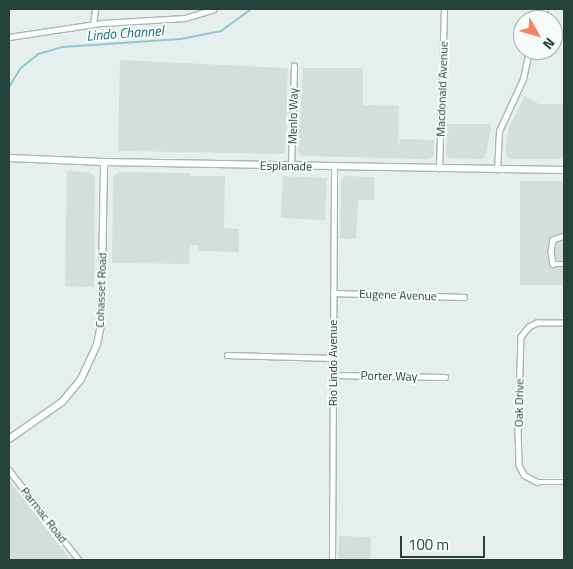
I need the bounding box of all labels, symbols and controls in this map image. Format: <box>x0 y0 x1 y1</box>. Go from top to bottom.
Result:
north arrow <box>513 10 563 60</box>
water label: Lindo Channel <box>86 22 164 44</box>
text: N <box>538 34 561 54</box>
street label: Macdonald Avenue <box>433 41 451 137</box>
street label: Menlo Way <box>285 88 301 144</box>
street label: Esplanade <box>260 158 312 174</box>
street label: Cohasset Road <box>92 252 110 328</box>
street label: Eugene Avenue <box>359 286 437 304</box>
street label: Rio Lindo Avenue <box>326 320 340 406</box>
street label: Porter Way <box>360 368 418 384</box>
street label: Oak Drive <box>511 379 527 427</box>
street label: Parmac Road <box>18 484 70 546</box>
scale bar <box>403 526 488 558</box>
text: 100 m <box>408 533 449 556</box>

